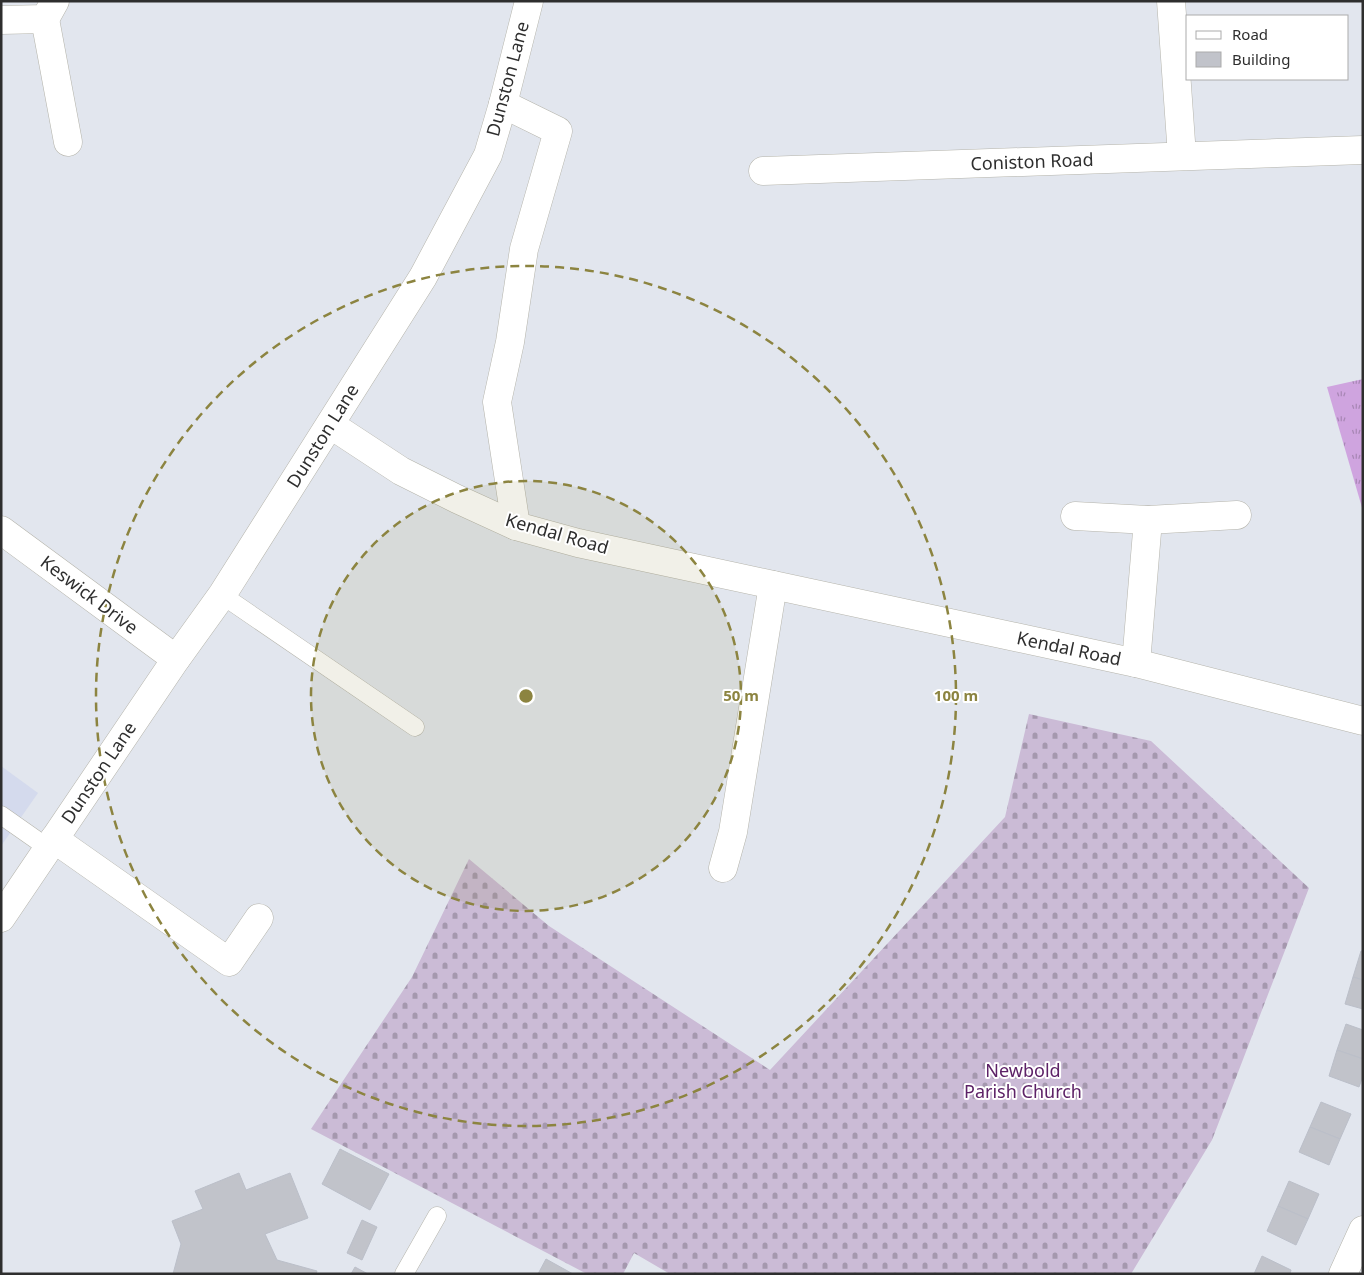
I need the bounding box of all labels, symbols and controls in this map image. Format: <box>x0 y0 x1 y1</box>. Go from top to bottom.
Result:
legend <box>1186 15 1349 80</box>
street label: Dunston Lane <box>480 19 534 139</box>
text: Road <box>1232 24 1268 44</box>
text: Building <box>1232 49 1290 69</box>
street label: Coniston Road <box>970 147 1094 175</box>
street label: Dunston Lane <box>281 379 364 492</box>
street label: Kendal Road <box>503 507 612 559</box>
street label: Keswick Drive <box>36 550 143 639</box>
street label: Kendal Road <box>1015 625 1124 671</box>
text: 50 m <box>723 685 759 705</box>
text: 100 m <box>934 685 978 705</box>
centre of rings <box>517 687 535 705</box>
street label: Dunston Lane <box>55 717 141 828</box>
park label: Newbold Parish Church <box>964 1058 1082 1103</box>

